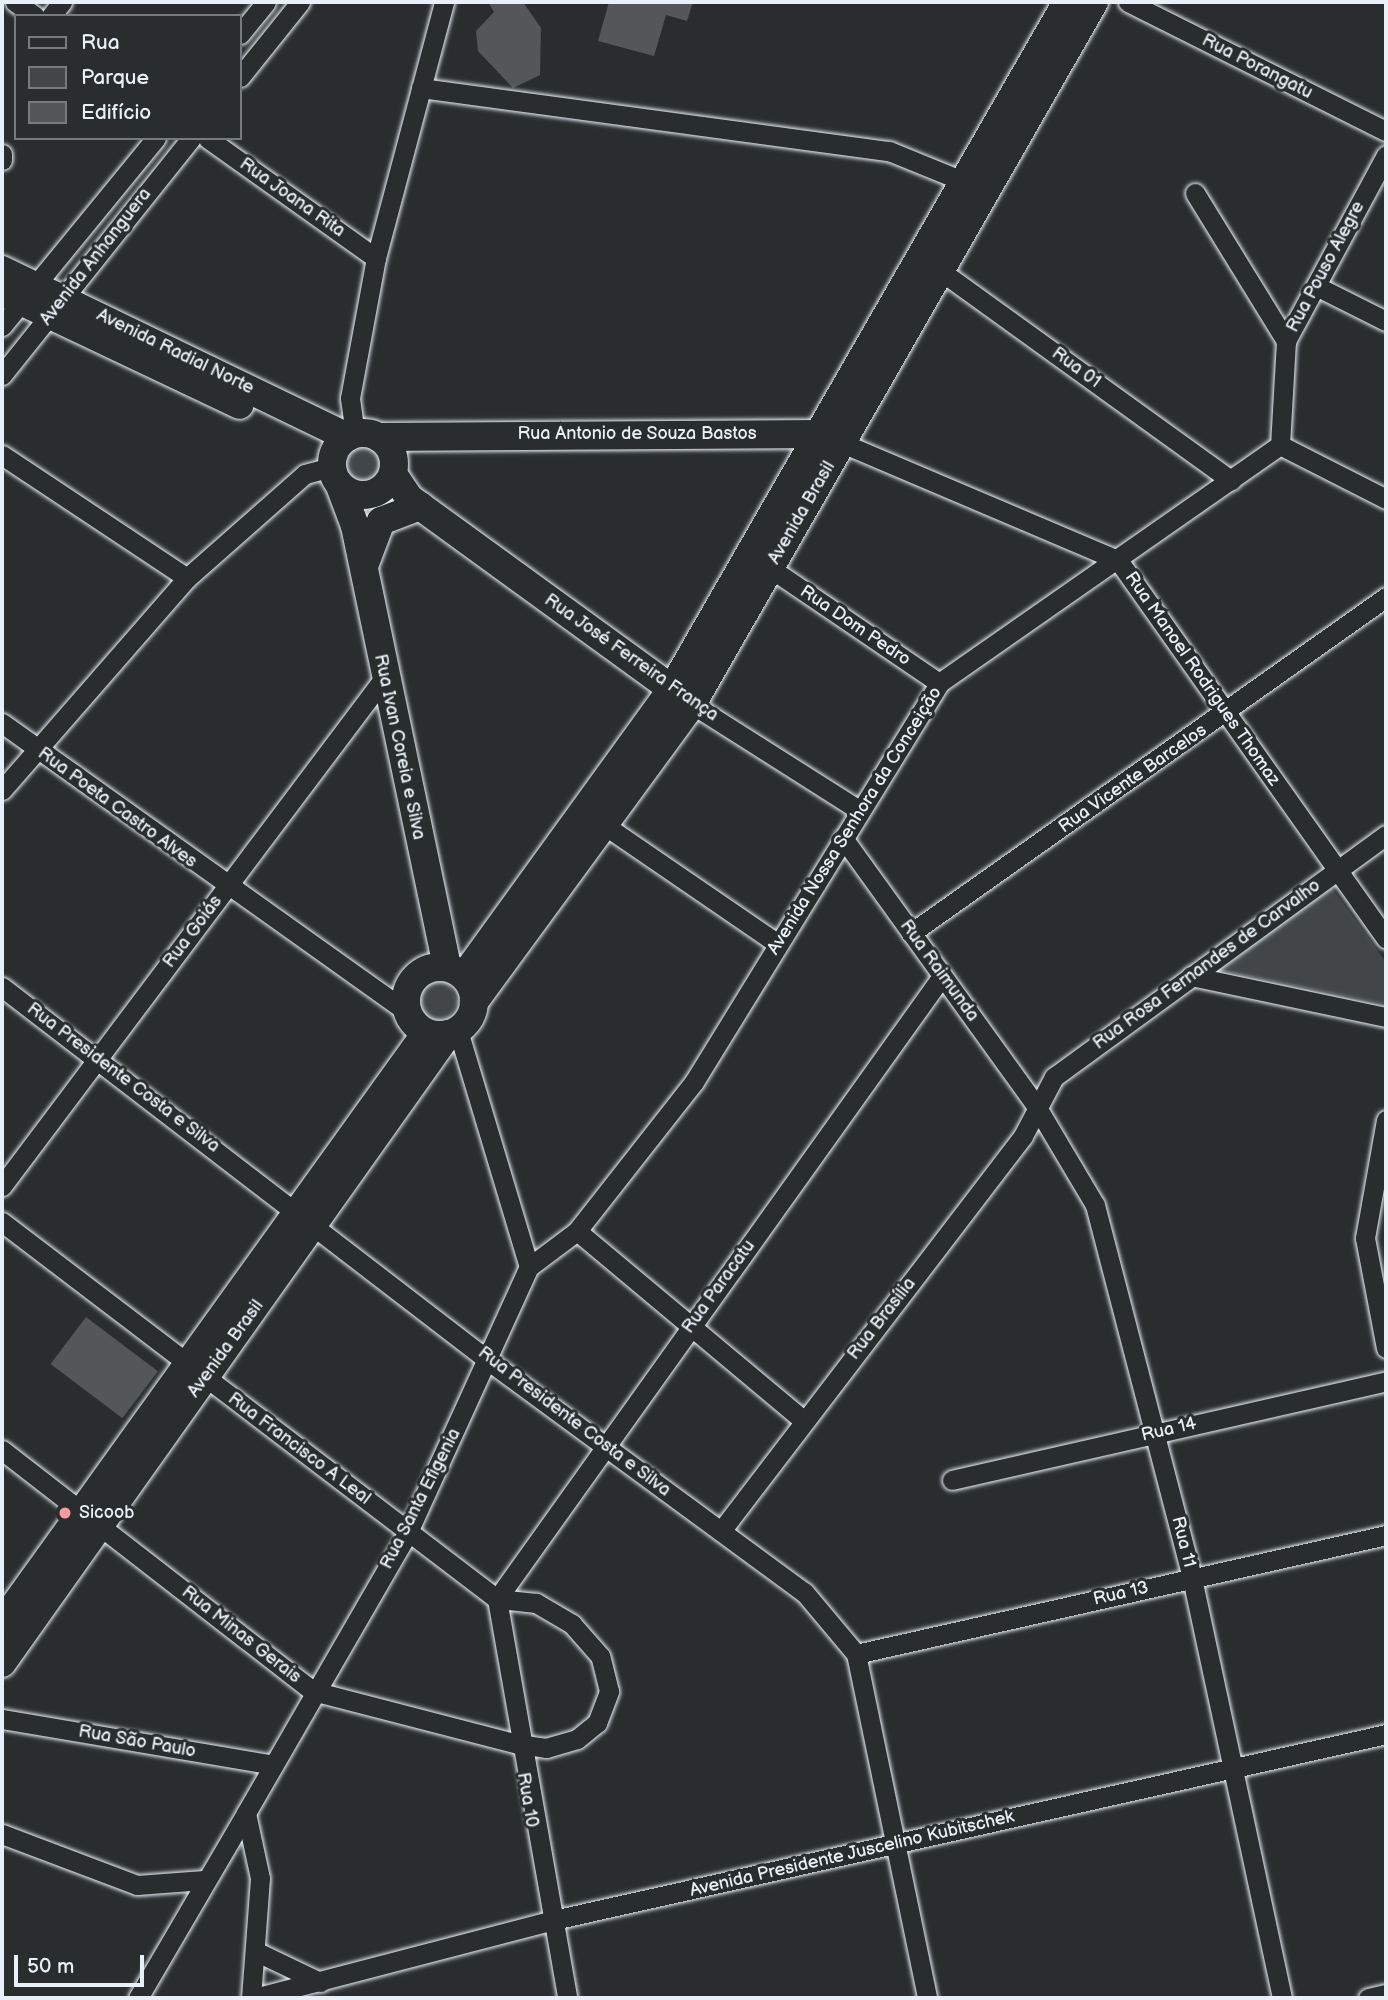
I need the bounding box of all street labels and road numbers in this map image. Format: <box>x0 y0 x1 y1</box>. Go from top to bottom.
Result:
street label: Rua Porangatu <box>1198 30 1316 104</box>
street label: Rua Joana Rita <box>235 153 349 243</box>
street label: Avenida Anhanguera <box>36 184 156 330</box>
street label: Rua Pouso Alegre <box>1282 198 1370 336</box>
street label: Avenida Radial Norte <box>93 305 257 399</box>
street label: Rua 01 <box>1047 343 1105 393</box>
street label: Rua Antonio de Souza Bastos <box>517 423 757 445</box>
street label: Avenida Brasil <box>764 458 840 568</box>
street label: Rua Manoel Rodrigues Thomaz <box>1120 568 1284 790</box>
street label: Rua Dom Pedro <box>796 581 914 671</box>
street label: Rua José Ferreira França <box>539 589 723 727</box>
street label: Rua Ivan Coreia e Silva <box>369 652 429 842</box>
street label: Avenida Nossa Senhora da Conceição <box>763 683 947 959</box>
street label: Rua Vicente Barcelos <box>1055 720 1211 838</box>
street label: Rua Poeta Castro Alves <box>33 743 201 873</box>
street label: Rua Rosa Fernandes de Carvalho <box>1089 875 1325 1055</box>
street label: Rua Goiás <box>159 892 227 972</box>
street label: Rua Raimunda <box>895 916 983 1026</box>
street label: Rua Presidente Costa e Silva <box>22 998 224 1158</box>
street label: Rua Paracatu <box>678 1236 760 1338</box>
street label: Rua Brasília <box>843 1274 921 1364</box>
street label: Avenida Brasil <box>183 1296 269 1402</box>
street label: Rua Presidente Costa e Silva <box>473 1342 675 1502</box>
street label: Rua Francisco A Leal <box>223 1388 375 1510</box>
street label: Rua 14 <box>1139 1413 1199 1447</box>
street label: Rua Santa Efigenia <box>376 1425 466 1573</box>
street label: Rua 11 <box>1166 1514 1200 1570</box>
street label: Rua 13 <box>1091 1577 1151 1611</box>
street label: Rua Minas Gerais <box>177 1582 305 1688</box>
street label: Rua São Paulo <box>76 1721 198 1763</box>
street label: Rua 10 <box>512 1771 542 1829</box>
street label: Avenida Presidente Juscelino Kubitschek <box>687 1806 1017 1902</box>

